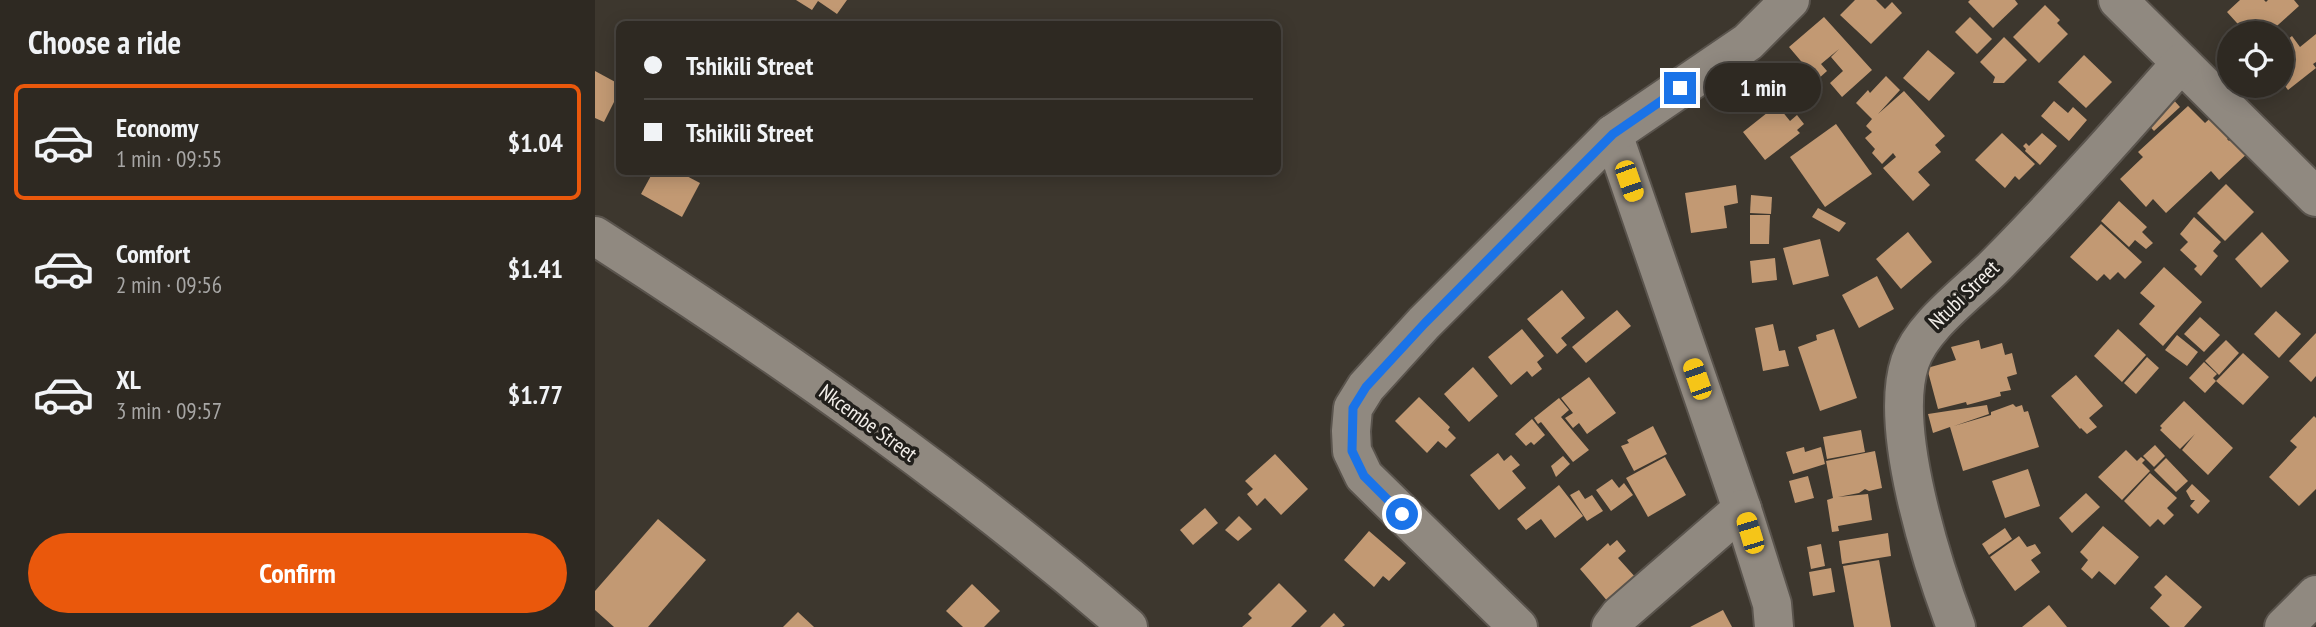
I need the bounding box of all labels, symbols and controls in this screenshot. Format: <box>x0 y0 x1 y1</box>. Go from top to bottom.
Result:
text: Choose a ride <box>28 21 181 63</box>
map controls <box>2217 21 2294 98</box>
button: locate <box>2217 21 2294 98</box>
text: Tshikili Street <box>686 49 813 82</box>
callout: 1 min <box>1705 64 1820 112</box>
route end <box>1664 72 1696 104</box>
text: 1 min <box>1740 73 1786 102</box>
icon: car <box>32 111 95 174</box>
text: Economy <box>116 111 198 144</box>
text: Tshikili Street <box>686 116 813 149</box>
text: $1.04 <box>508 126 563 159</box>
text: 1 min · 09:55 <box>116 144 222 173</box>
car <box>1613 158 1646 204</box>
icon: car <box>32 237 95 300</box>
text: Comfort <box>116 237 190 270</box>
text: $1.41 <box>508 252 563 285</box>
street label: Ntubi Street <box>1923 254 2005 335</box>
text: 2 min · 09:56 <box>116 270 222 299</box>
car <box>1681 356 1714 402</box>
icon: car <box>32 363 95 426</box>
text: XL <box>116 363 141 396</box>
text: $1.77 <box>508 378 563 411</box>
street label: Nkcembe Street <box>814 378 923 467</box>
text: 3 min · 09:57 <box>116 396 222 425</box>
route start <box>1386 498 1418 530</box>
car <box>1734 510 1767 556</box>
button: Confirm <box>28 533 567 613</box>

